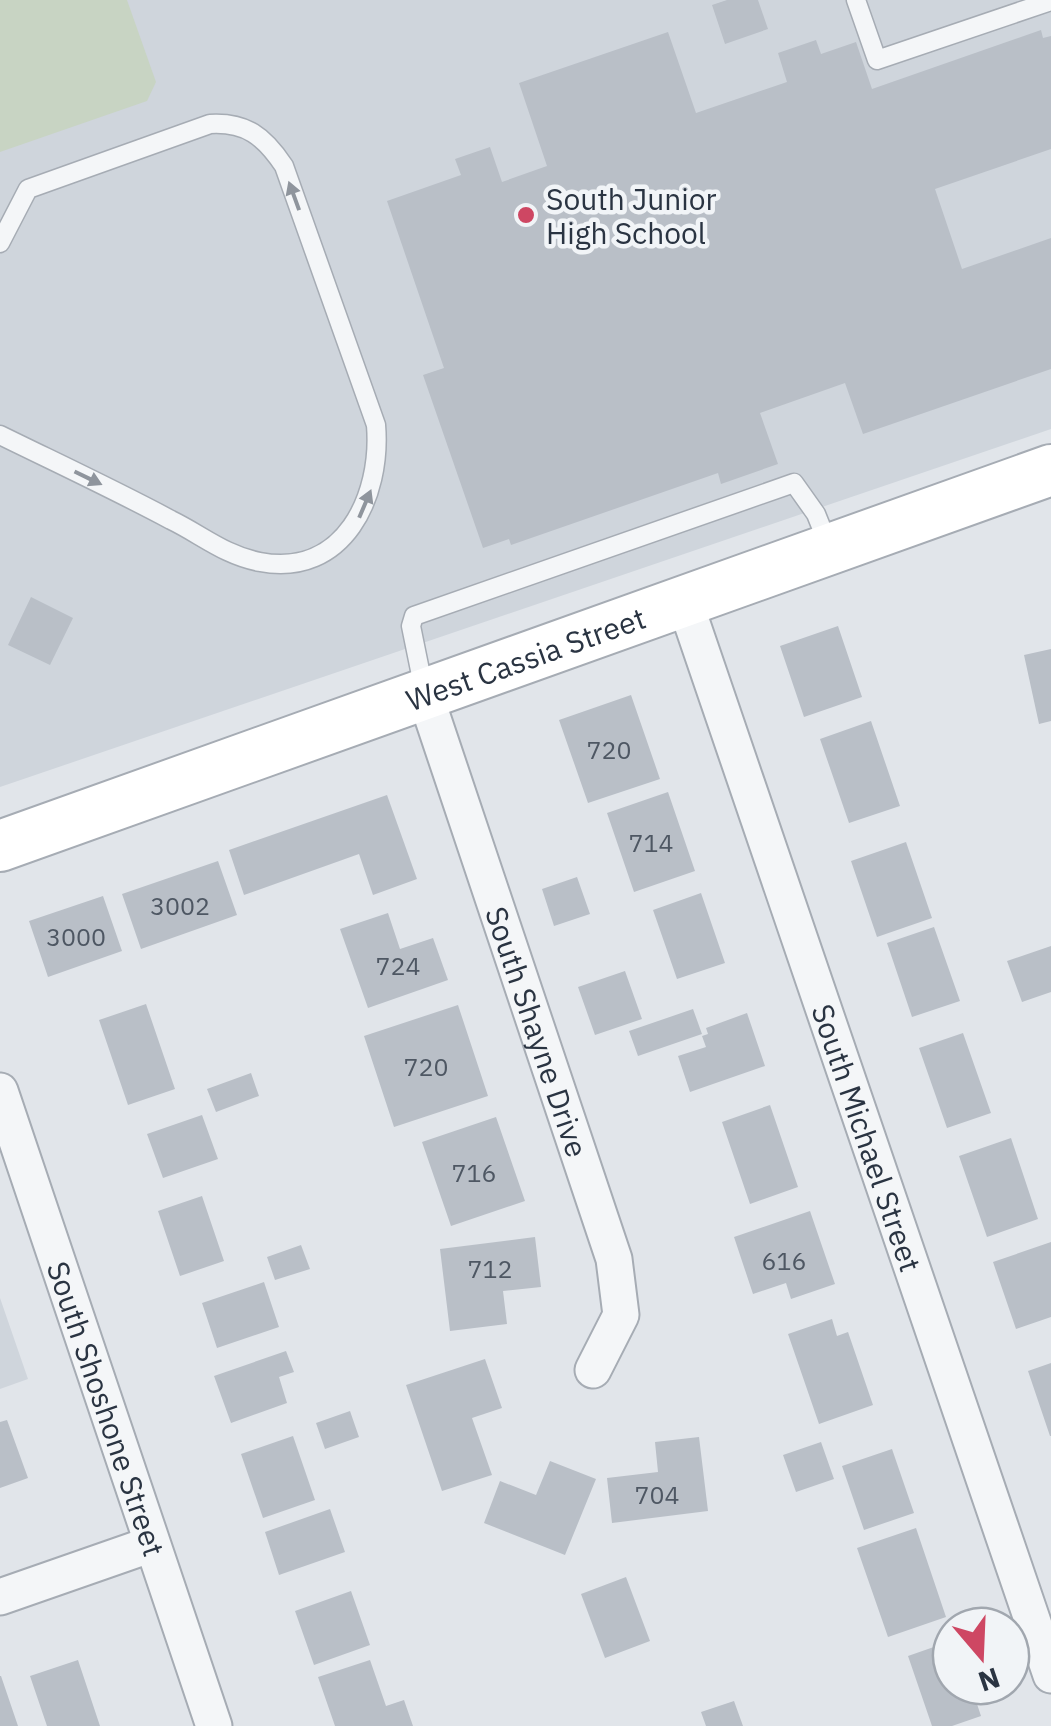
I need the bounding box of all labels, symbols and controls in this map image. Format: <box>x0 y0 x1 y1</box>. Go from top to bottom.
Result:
place label: South Junior High School <box>546 179 717 252</box>
one-way arrow <box>286 180 301 210</box>
marker: South Junior High School <box>515 204 537 226</box>
one-way arrow <box>73 469 102 486</box>
one-way arrow <box>358 489 374 519</box>
street label: West Cassia Street <box>400 597 650 719</box>
house number: 720 <box>586 733 632 766</box>
house number: 714 <box>628 826 674 859</box>
house number: 3002 <box>150 889 210 922</box>
street label: South Shayne Drive <box>478 901 598 1162</box>
house number: 3000 <box>46 920 106 953</box>
house number: 724 <box>375 949 421 982</box>
street label: South Michael Street <box>804 999 931 1276</box>
house number: 720 <box>403 1050 449 1083</box>
house number: 716 <box>451 1156 497 1189</box>
house number: 616 <box>761 1244 807 1277</box>
house number: 712 <box>467 1252 513 1285</box>
street label: South Shoshone Street <box>39 1256 175 1561</box>
house number: 704 <box>634 1478 680 1511</box>
north arrow <box>931 1606 1031 1706</box>
text: N <box>974 1659 1005 1701</box>

